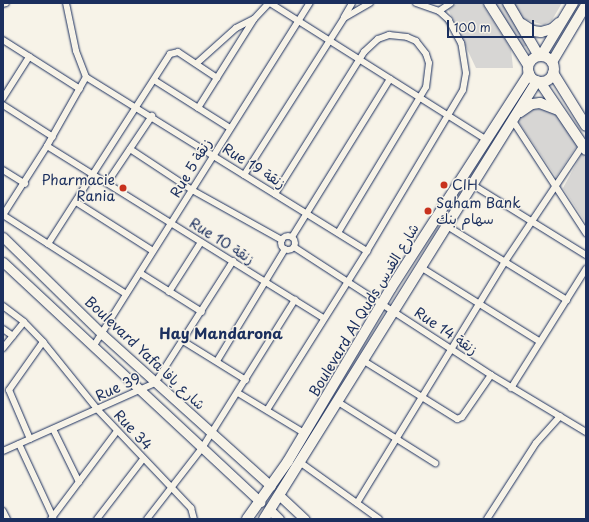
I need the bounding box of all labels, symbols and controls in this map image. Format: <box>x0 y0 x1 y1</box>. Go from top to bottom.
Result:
scale bar <box>449 12 536 38</box>
text: 100 m <box>454 18 491 36</box>
street label: Rue 5 زنقة <box>167 135 215 201</box>
street label: Rue 19 زنقة <box>219 140 289 192</box>
place label: Pharmacie Rania <box>42 172 115 204</box>
place label: CIH <box>452 177 478 193</box>
marker: CIH <box>439 180 449 190</box>
marker: Pharmacie Rania <box>118 183 128 193</box>
place label: Saham Bank سهام بنك <box>436 195 522 228</box>
marker: Saham Bank سهام بنك <box>423 206 433 216</box>
street label: Rue 10 زنقة <box>186 214 258 268</box>
street label: Boulevard Al Quds شارع القدس <box>305 220 423 400</box>
street label: Boulevard Yafa شارع يافا <box>81 293 209 413</box>
street label: Rue 14 زنقة <box>411 303 481 359</box>
district label: Hay Mandarona <box>160 324 282 342</box>
street label: Rue 39 <box>93 369 143 405</box>
street label: Rue 34 <box>110 406 156 454</box>

